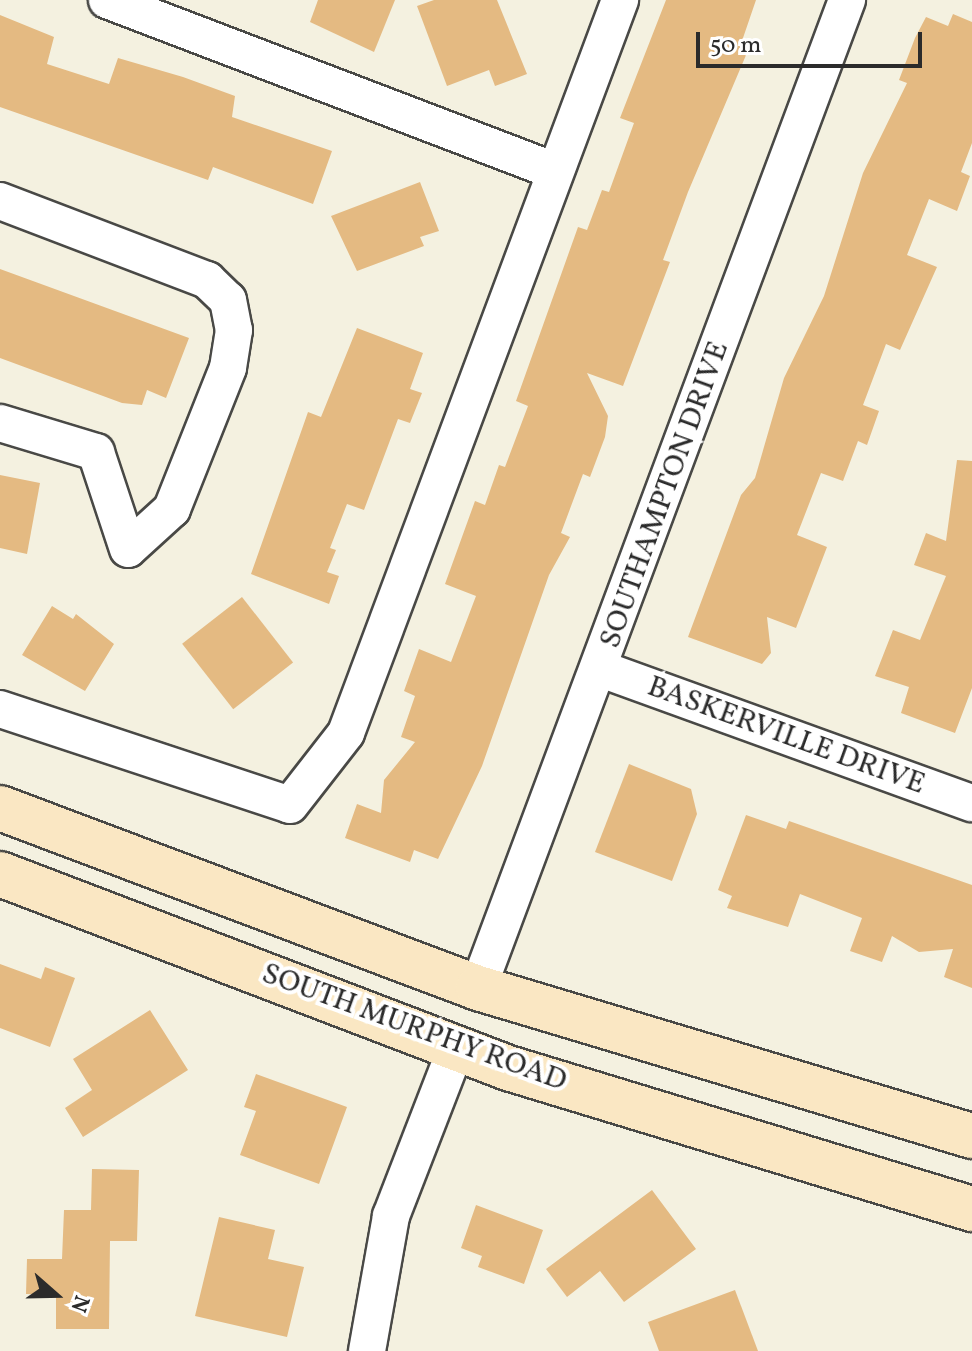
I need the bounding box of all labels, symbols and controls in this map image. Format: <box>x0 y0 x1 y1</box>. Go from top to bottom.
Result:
scale bar <box>700 16 926 66</box>
text: 50 m <box>710 29 762 63</box>
street label: SOUTHAMPTON DRIVE <box>593 337 737 653</box>
street label: BASKERVILLE DRIVE <box>642 669 930 803</box>
street label: SOUTH MURPHY ROAD <box>256 956 572 1100</box>
north arrow <box>16 1255 96 1335</box>
text: N <box>62 1291 96 1316</box>

